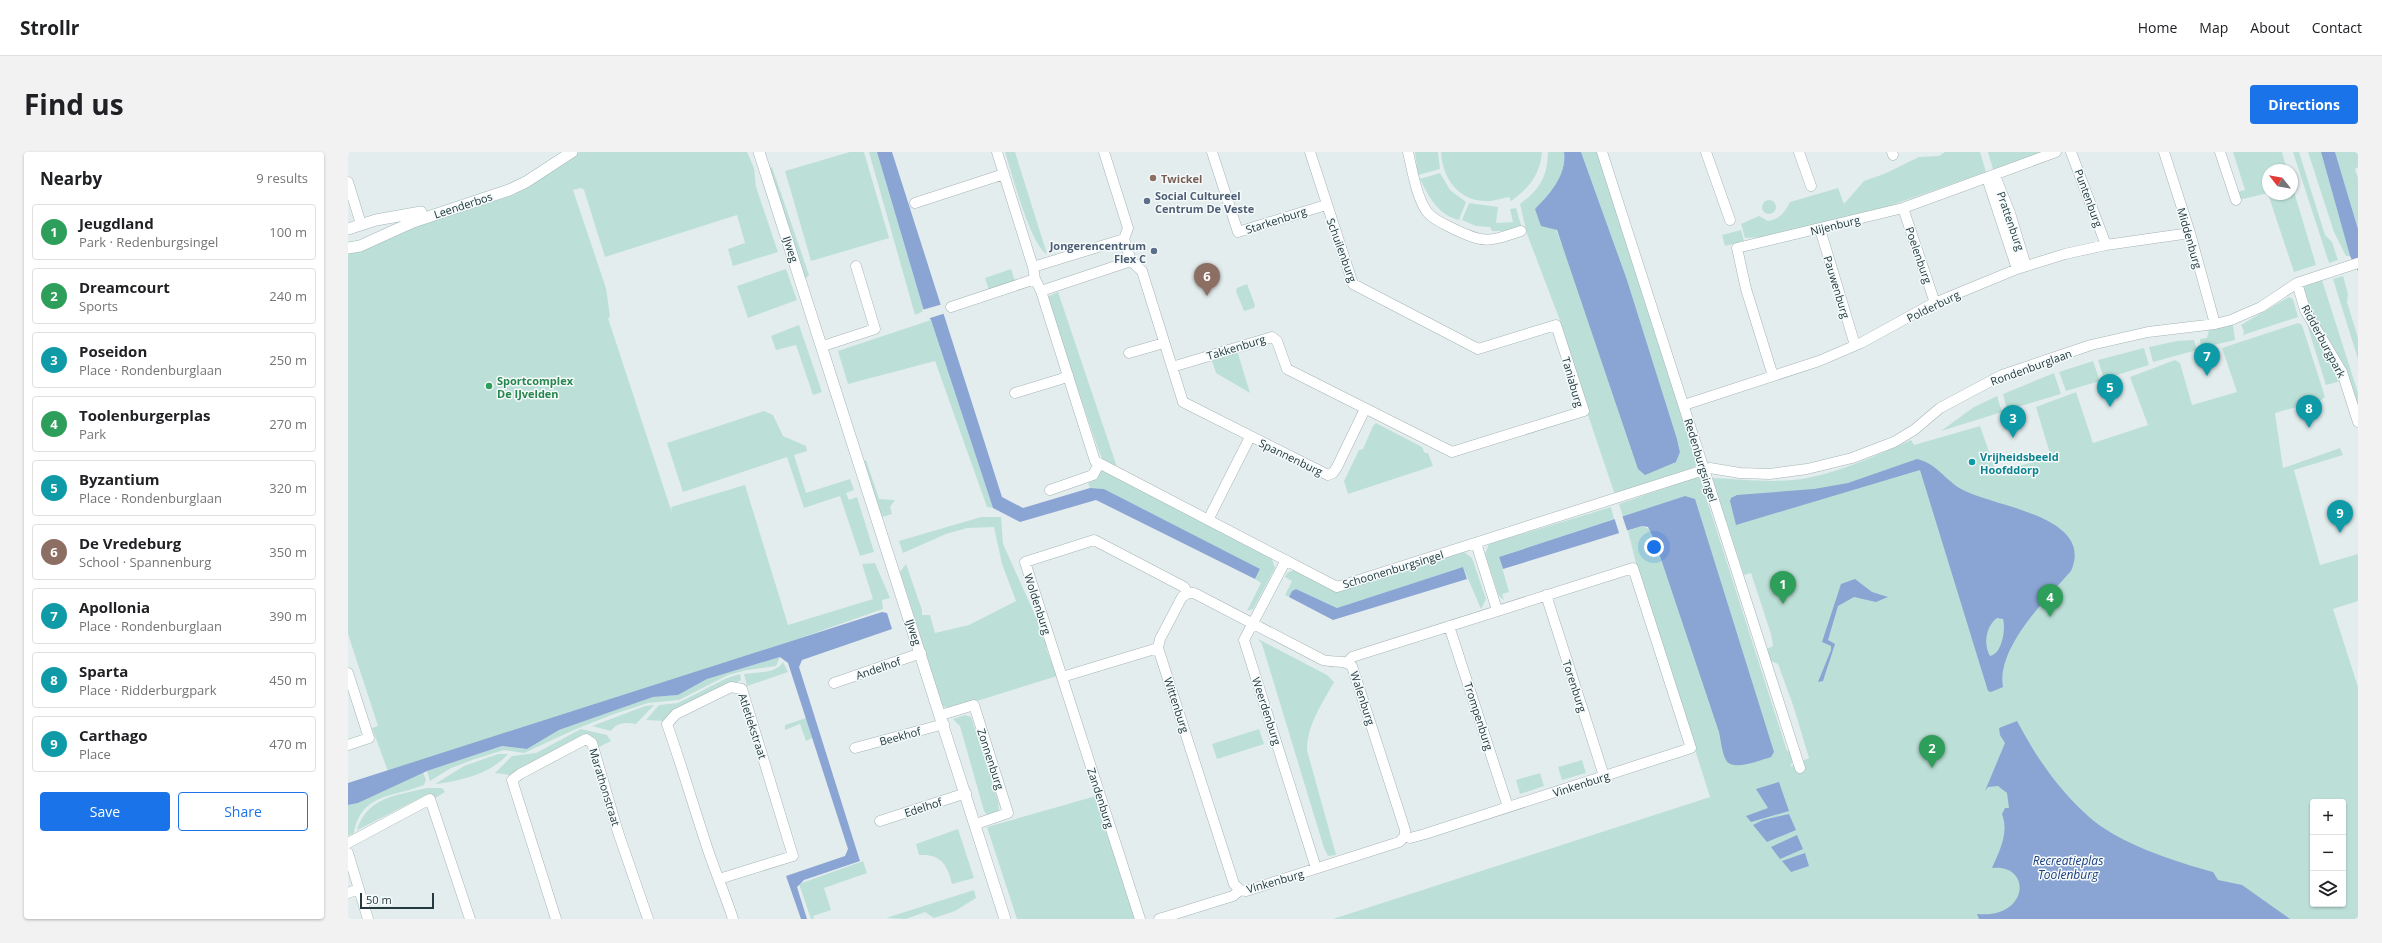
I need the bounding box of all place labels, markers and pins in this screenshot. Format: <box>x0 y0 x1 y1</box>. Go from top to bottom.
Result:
place label: Twickel <box>1161 171 1202 186</box>
marker: Twickel <box>1148 173 1158 183</box>
place label: Social Cultureel Centrum De Veste <box>1155 188 1255 216</box>
marker: Social Cultureel Centrum De Veste <box>1142 196 1152 206</box>
place label: Jongerencentrum Flex C <box>1049 238 1146 266</box>
marker: Jongerencentrum Flex C <box>1149 246 1159 256</box>
pin: 6 <box>1194 263 1220 296</box>
pin: 7 <box>2194 343 2220 376</box>
place label: Sportcomplex De IJvelden <box>497 373 574 401</box>
pin: 5 <box>2097 374 2123 407</box>
marker: Sportcomplex De IJvelden <box>484 381 494 391</box>
pin: 8 <box>2296 395 2322 428</box>
pin: 3 <box>2000 405 2026 438</box>
place label: Vrijheidsbeeld Hoofddorp <box>1980 449 2059 477</box>
marker: Vrijheidsbeeld Hoofddorp <box>1967 457 1977 467</box>
pin: 9 <box>2327 500 2353 533</box>
pin: 1 <box>1770 571 1796 604</box>
pin: 4 <box>2037 584 2063 617</box>
pin: 2 <box>1919 735 1945 768</box>

